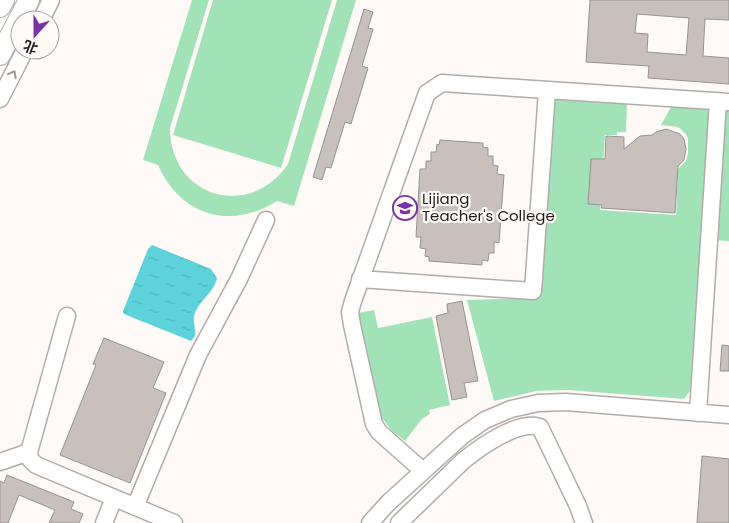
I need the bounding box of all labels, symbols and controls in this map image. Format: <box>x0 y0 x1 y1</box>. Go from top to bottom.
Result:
north arrow <box>10 10 60 60</box>
text: 北 <box>20 35 40 59</box>
one-way arrow <box>7 71 17 80</box>
place label: Lijiang Teacher's College <box>422 188 555 226</box>
school or university icon: Lijiang Teacher's College <box>392 195 418 221</box>

